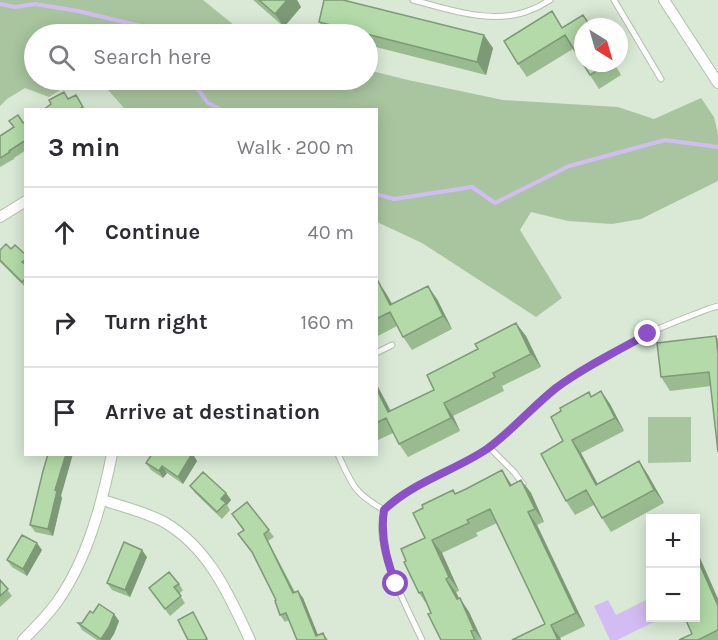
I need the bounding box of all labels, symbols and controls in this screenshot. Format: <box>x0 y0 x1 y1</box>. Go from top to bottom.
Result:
north arrow <box>574 18 628 72</box>
search box <box>24 24 378 90</box>
icon: search <box>45 41 78 74</box>
text: Search here <box>93 44 211 70</box>
text: 3 min <box>48 132 120 163</box>
text: Walk · 200 m <box>237 136 354 159</box>
icon: ahead <box>48 216 81 249</box>
text: Continue <box>105 219 200 245</box>
text: 40 m <box>308 221 354 244</box>
icon: right <box>48 306 81 339</box>
text: Turn right <box>105 309 208 335</box>
text: 160 m <box>301 311 354 334</box>
route end <box>634 320 660 346</box>
icon: arrive <box>48 396 81 429</box>
text: Arrive at destination <box>105 399 320 425</box>
map controls <box>646 514 700 622</box>
button: + <box>646 514 700 568</box>
button: − <box>646 568 700 622</box>
route start <box>382 570 408 596</box>

